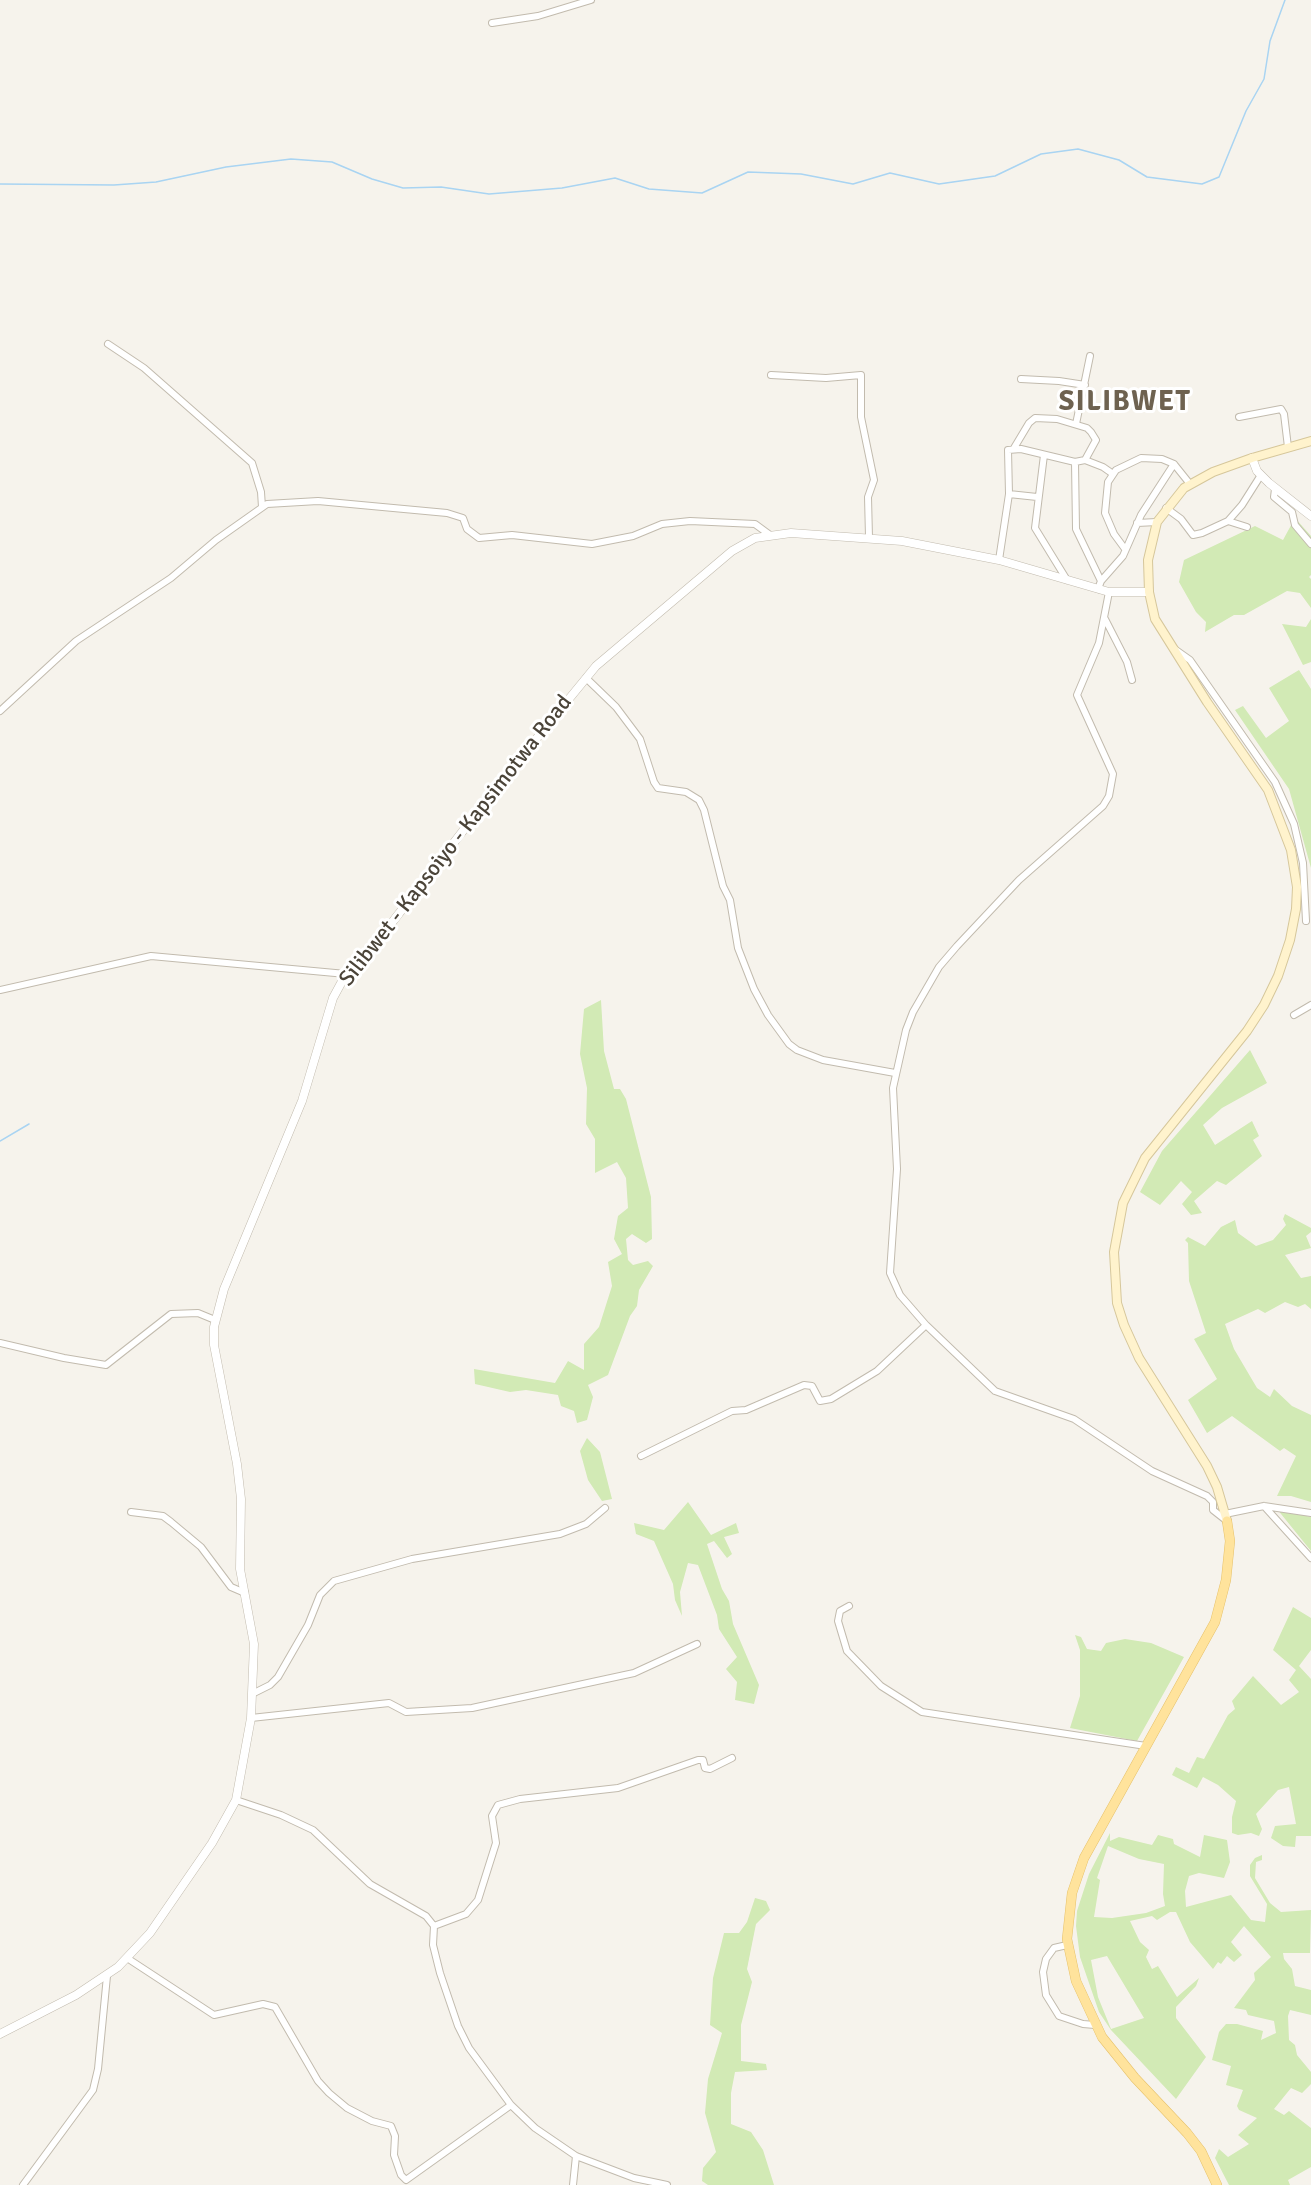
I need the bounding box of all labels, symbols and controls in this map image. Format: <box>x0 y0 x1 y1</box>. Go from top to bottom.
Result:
district label: SILIBWET <box>1059 386 1191 420</box>
street label: Silibwet - Kapsoiyo - Kapsimotwa Road <box>334 690 578 992</box>

